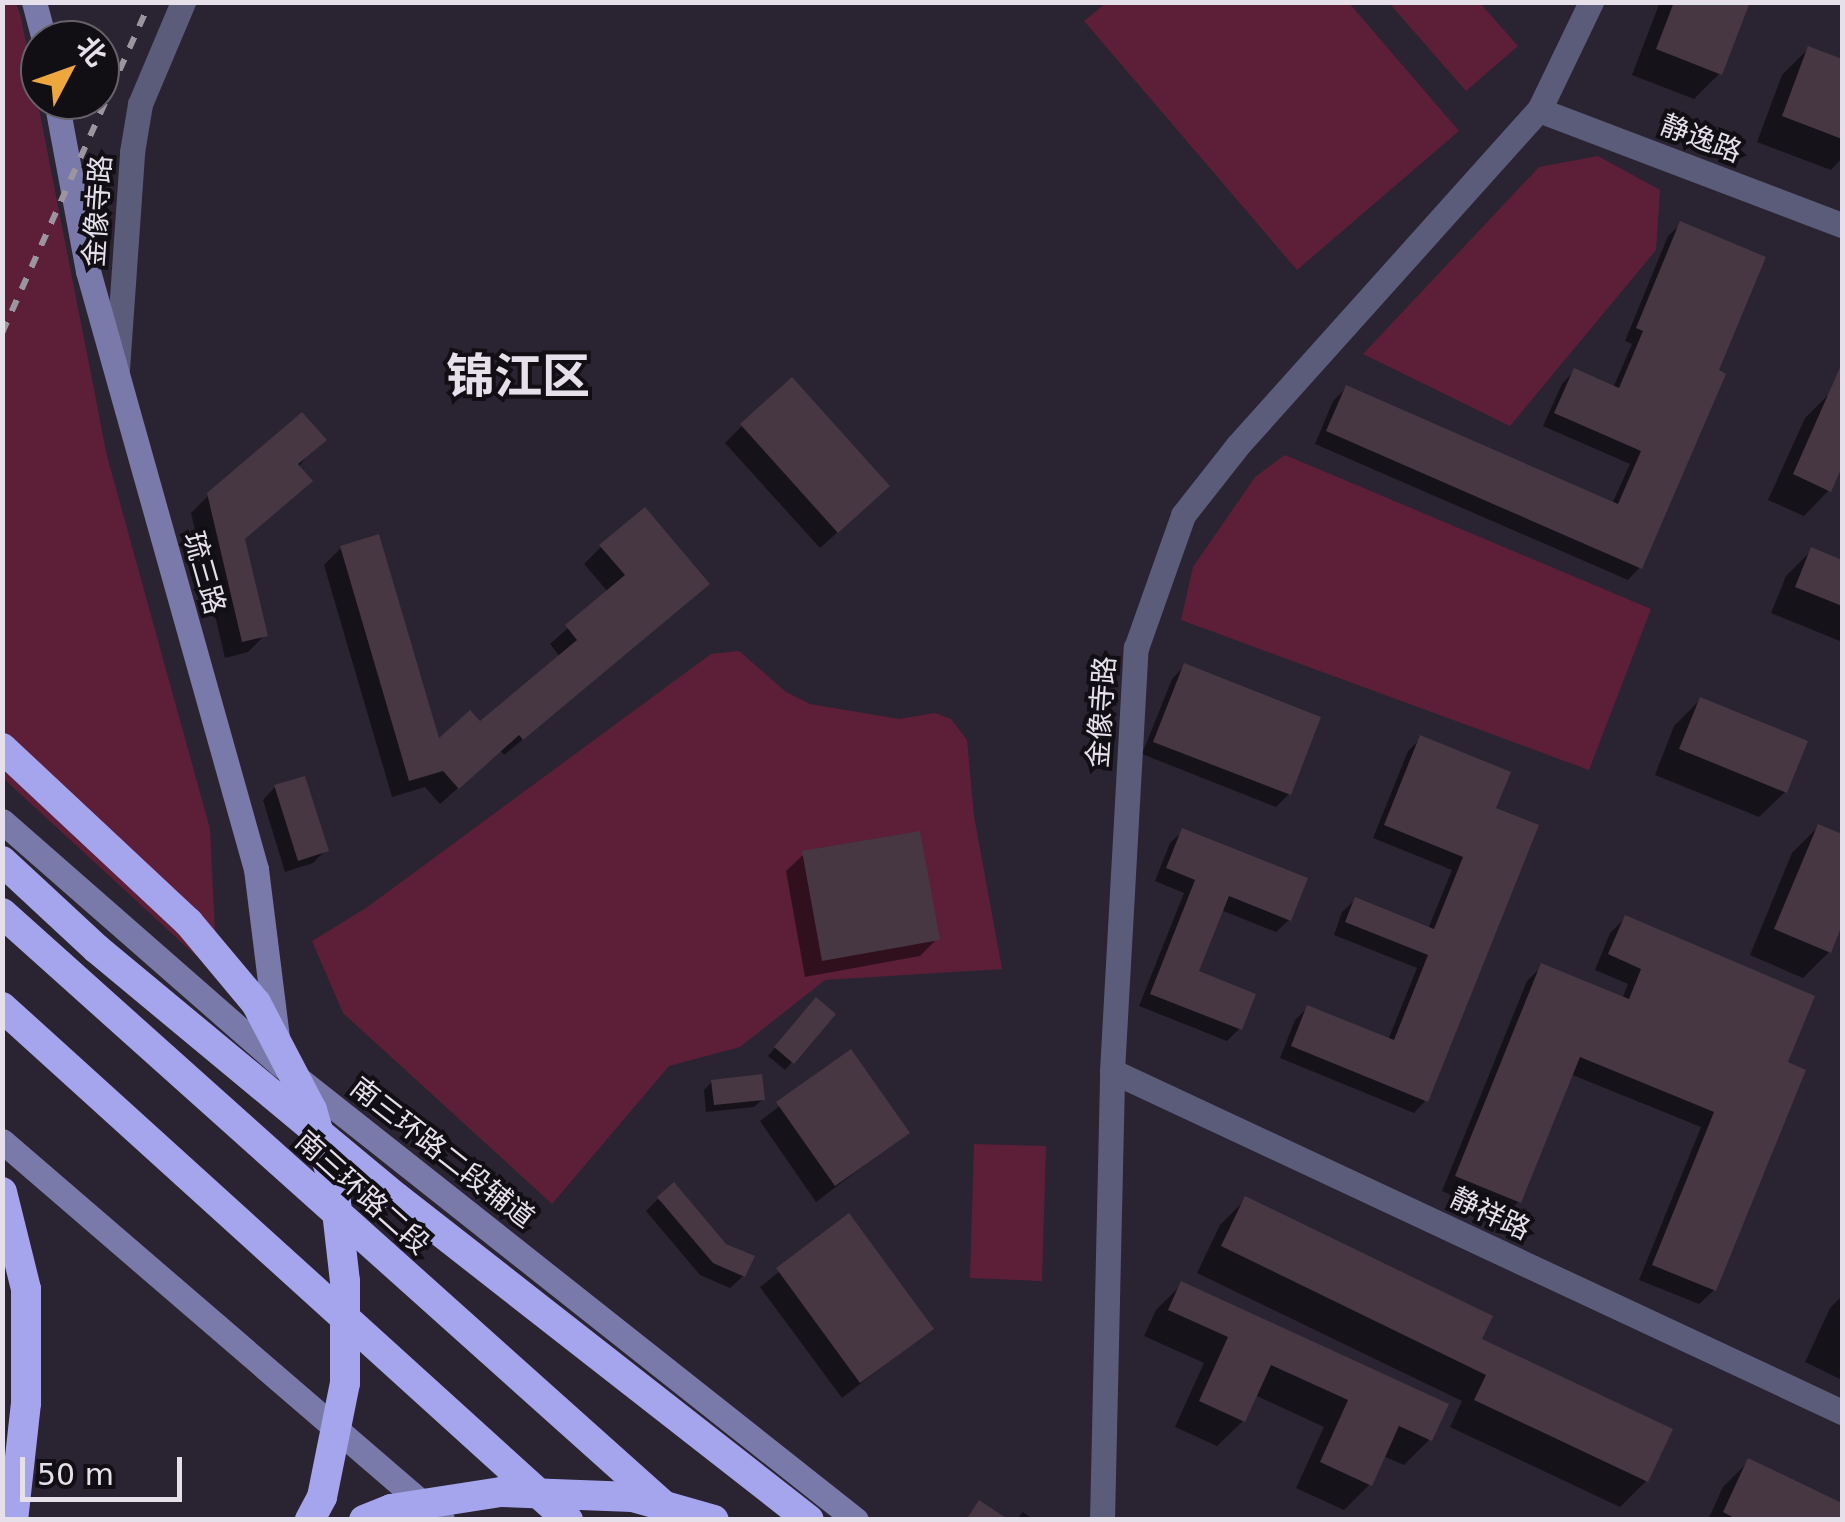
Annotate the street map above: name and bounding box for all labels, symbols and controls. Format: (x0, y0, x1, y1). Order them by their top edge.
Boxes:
north arrow (20, 20, 120, 120)
text: 北 (70, 30, 113, 73)
street label: 静逸路 (1656, 108, 1746, 170)
street label: 金像寺路 (77, 154, 119, 268)
district label: 锦江区 (446, 348, 590, 406)
street label: 琉三路 (176, 528, 232, 618)
street label: 金像寺路 (1081, 655, 1123, 769)
street label: 南三环路二段辅道 (343, 1071, 541, 1235)
street label: 南三环路二段 (288, 1124, 436, 1262)
street label: 静祥路 (1445, 1181, 1535, 1247)
scale bar (25, 1437, 188, 1499)
text: 50 m (37, 1457, 114, 1492)

